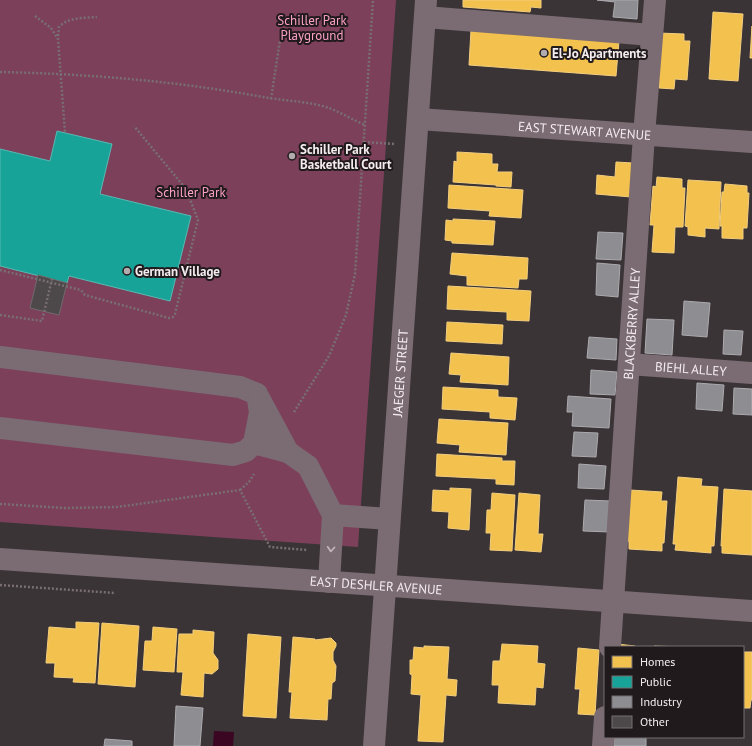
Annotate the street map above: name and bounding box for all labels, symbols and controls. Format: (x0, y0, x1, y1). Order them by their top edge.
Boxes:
park label: Schiller Park Playground (277, 12, 347, 44)
place label: El-Jo Apartments (552, 45, 647, 62)
marker: El-Jo Apartments (539, 48, 549, 58)
street label: EAST STEWART AVENUE (518, 118, 652, 144)
place label: Schiller Park Basketball Court (300, 141, 392, 173)
marker: Schiller Park Basketball Court (287, 151, 297, 161)
park label: Schiller Park (156, 184, 226, 201)
place label: German Village (135, 263, 220, 280)
marker: German Village (122, 266, 132, 276)
street label: BLACKBERRY ALLEY (620, 267, 644, 380)
street label: JAEGER STREET (389, 329, 412, 418)
street label: BIEHL ALLEY (654, 358, 728, 380)
one-way arrow (327, 546, 336, 552)
street label: EAST DESHLER AVENUE (309, 572, 443, 599)
legend (604, 646, 744, 738)
text: Homes (640, 654, 675, 669)
text: Public (640, 674, 672, 689)
text: Industry (640, 694, 682, 709)
text: Other (640, 714, 669, 729)

